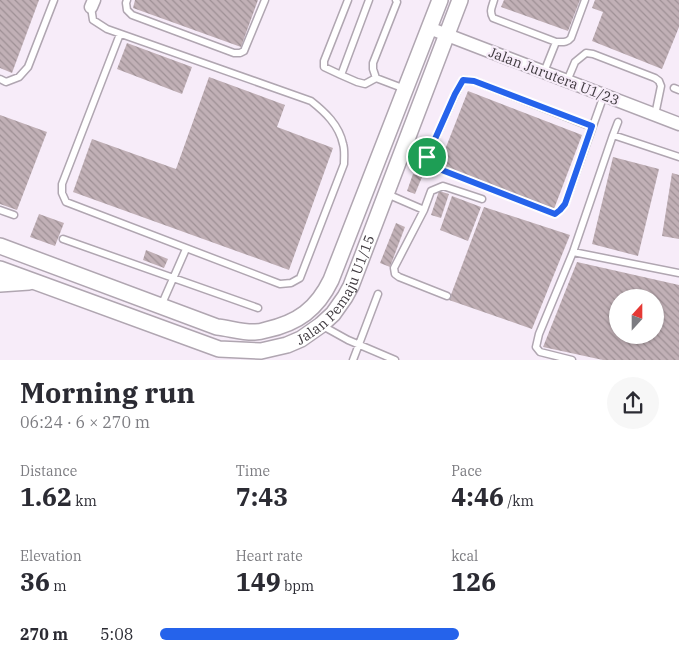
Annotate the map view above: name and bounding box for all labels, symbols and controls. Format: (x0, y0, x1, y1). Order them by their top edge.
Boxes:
street label: Jalan Jurutera U1/23 (486, 43, 622, 109)
pin (406, 136, 448, 178)
icon: arrive (413, 143, 441, 171)
street label: Jalan Pemaju U1/15 (294, 233, 379, 349)
north arrow (609, 289, 664, 344)
map controls (609, 289, 664, 344)
text: Morning run (20, 374, 195, 411)
button: share (607, 377, 659, 429)
text: 06:24 · 6 × 270 m (20, 412, 150, 432)
text: Distance (20, 462, 77, 480)
text: Time (236, 462, 270, 480)
text: Pace (451, 462, 482, 480)
text: 1.62 (20, 480, 72, 513)
text: 7:43 (236, 480, 288, 513)
text: 4:46 (451, 480, 504, 513)
text: km (72, 492, 97, 510)
text: /km (504, 492, 534, 510)
text: Elevation (20, 547, 82, 565)
text: Heart rate (236, 547, 303, 565)
text: kcal (451, 547, 478, 565)
text: 36 (20, 565, 50, 598)
text: 149 (236, 565, 281, 598)
text: 126 (451, 565, 496, 598)
text: m (50, 577, 67, 595)
text: bpm (281, 577, 314, 595)
text: 270 m (20, 624, 68, 644)
text: 5:08 (100, 624, 133, 644)

